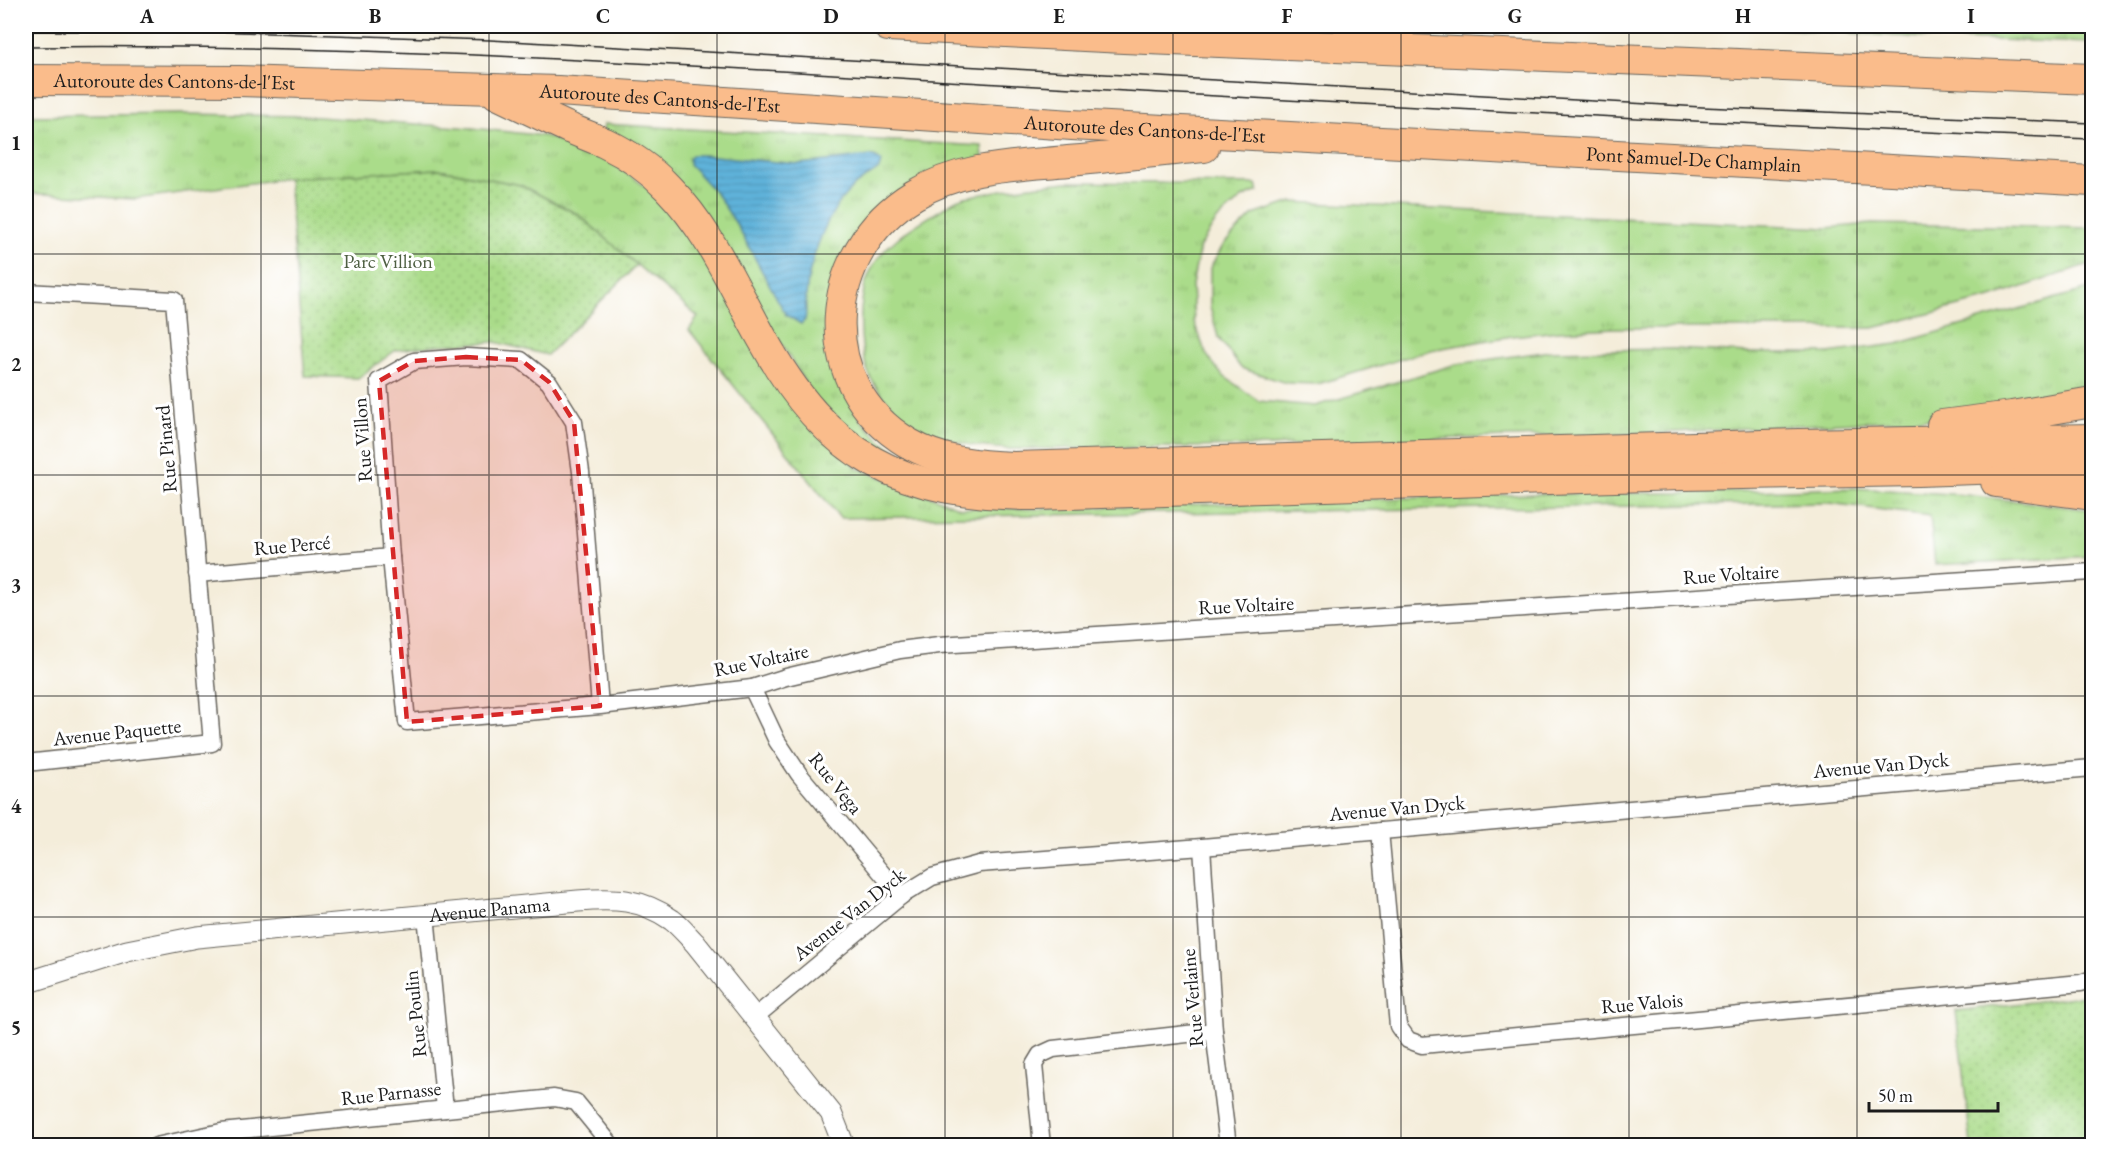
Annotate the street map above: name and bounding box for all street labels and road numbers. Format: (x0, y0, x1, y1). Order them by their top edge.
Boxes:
street label: Autoroute des Cantons-de-l'Est (52, 67, 296, 96)
street label: Autoroute des Cantons-de-l'Est (537, 77, 782, 119)
street label: Autoroute des Cantons-de-l'Est (1022, 109, 1267, 149)
street label: Pont Samuel-De Champlain (1585, 140, 1803, 178)
street label: Rue Villon (346, 396, 378, 483)
street label: Rue Pinard (149, 403, 183, 494)
street label: Rue Percé (253, 529, 332, 561)
street label: Rue Voltaire (1682, 558, 1780, 590)
street label: Rue Voltaire (1197, 589, 1295, 620)
street label: Rue Voltaire (711, 637, 811, 683)
street label: Avenue Paquette (51, 712, 182, 752)
street label: Avenue Van Dyck (1811, 746, 1951, 784)
street label: Rue Vega (803, 747, 869, 819)
street label: Avenue Van Dyck (1327, 789, 1467, 827)
street label: Avenue Van Dyck (787, 861, 911, 967)
street label: Avenue Panama (427, 891, 551, 928)
street label: Rue Verlaine (1175, 948, 1209, 1048)
street label: Rue Poulin (397, 969, 432, 1059)
street label: Rue Valois (1600, 986, 1684, 1020)
street label: Rue Parnasse (340, 1075, 443, 1111)

